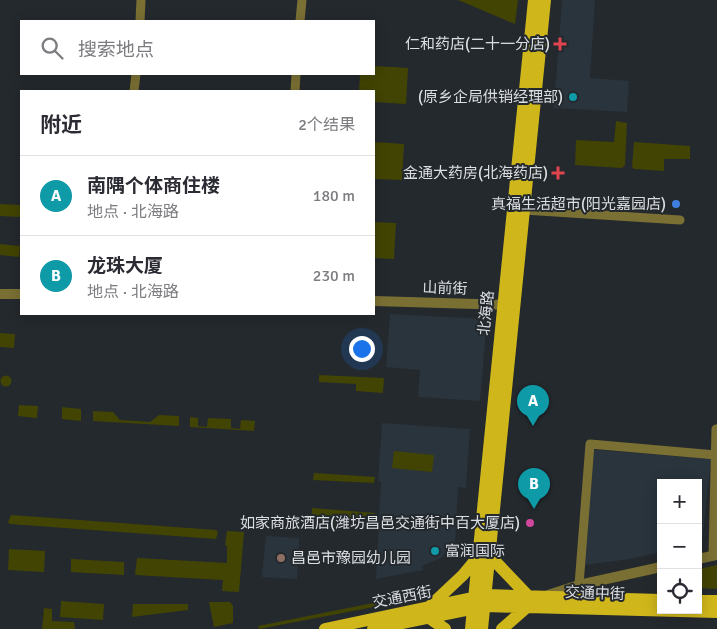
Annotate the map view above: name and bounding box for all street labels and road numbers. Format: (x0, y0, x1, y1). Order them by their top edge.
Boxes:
street label: 山前街 (422, 278, 468, 298)
street label: 北海路 (475, 290, 497, 336)
street label: 交通西街 (371, 582, 433, 612)
street label: 交通中街 (565, 583, 625, 603)

